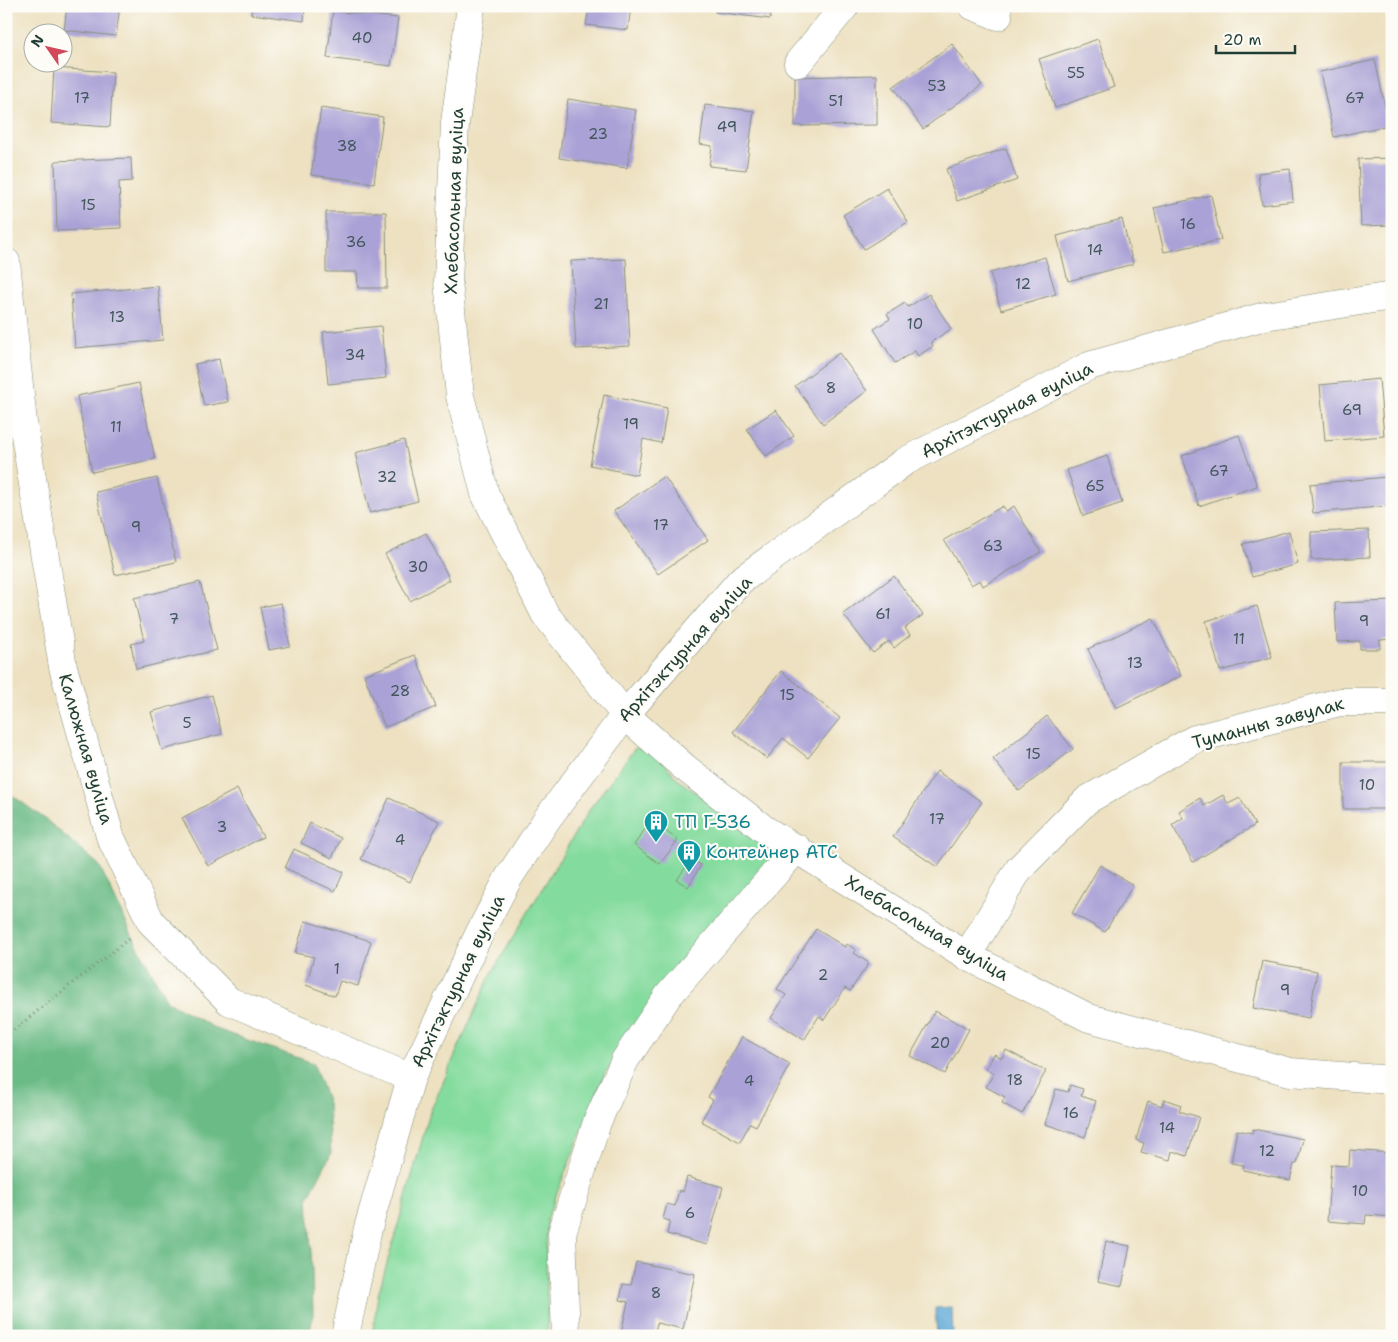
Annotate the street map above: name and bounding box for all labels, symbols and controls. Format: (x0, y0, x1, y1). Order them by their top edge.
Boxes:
north arrow (22, 22, 72, 72)
scale bar (1216, 22, 1294, 54)
house number: 40 (352, 28, 372, 48)
text: 20 m (1223, 30, 1262, 50)
text: N (27, 31, 48, 50)
house number: 55 (1067, 63, 1085, 83)
house number: 53 (928, 76, 947, 96)
house number: 17 (74, 88, 90, 108)
house number: 67 (1345, 88, 1365, 108)
house number: 51 (829, 91, 843, 111)
street label: Хлебасольная вуліца (439, 107, 469, 295)
house number: 49 (717, 117, 737, 137)
house number: 23 (588, 124, 608, 144)
house number: 38 (337, 136, 357, 156)
house number: 15 (80, 195, 96, 215)
house number: 16 (1180, 214, 1196, 234)
house number: 36 (346, 232, 366, 252)
house number: 14 (1087, 240, 1103, 260)
house number: 12 (1015, 274, 1031, 294)
house number: 21 (593, 294, 609, 314)
house number: 13 (109, 307, 125, 327)
house number: 10 (907, 314, 923, 334)
house number: 34 (345, 345, 365, 365)
street label: Архітэктурная вуліца (917, 356, 1097, 464)
house number: 8 (826, 378, 836, 398)
house number: 69 (1342, 400, 1362, 420)
house number: 19 (623, 414, 639, 434)
house number: 11 (110, 417, 122, 437)
house number: 67 (1209, 461, 1229, 481)
house number: 32 (377, 467, 397, 487)
house number: 65 (1085, 476, 1105, 496)
house number: 17 (653, 515, 669, 535)
house number: 9 (131, 517, 141, 537)
house number: 63 (983, 536, 1003, 556)
house number: 30 (408, 557, 428, 577)
street label: Архітэктурная вуліца (613, 570, 757, 728)
house number: 61 (875, 604, 891, 624)
house number: 7 (169, 609, 179, 629)
house number: 9 (1359, 611, 1369, 631)
house number: 11 (1233, 629, 1245, 649)
house number: 13 (1127, 653, 1143, 673)
street label: Калюжная вуліца (53, 671, 119, 827)
house number: 28 (390, 681, 410, 701)
house number: 15 (779, 685, 795, 705)
street label: Туманны завулак (1189, 691, 1347, 755)
house number: 5 (182, 713, 192, 733)
house number: 15 (1025, 744, 1041, 764)
house number: 10 (1359, 775, 1375, 795)
building icon: ТП Г-536 (643, 809, 669, 843)
house number: 17 (929, 809, 945, 829)
place label: ТП Г-536 (674, 810, 751, 834)
house number: 3 (217, 817, 227, 837)
house number: 4 (395, 830, 405, 850)
building icon: Контейнер АТС (676, 839, 702, 873)
place label: Контейнер АТС (706, 840, 838, 864)
street label: Хлебасольная вуліца (841, 870, 1013, 986)
street label: Архітэктурная вуліца (406, 890, 510, 1072)
house number: 1 (334, 959, 340, 979)
house number: 2 (818, 965, 828, 985)
house number: 9 (1280, 980, 1290, 1000)
house number: 20 (930, 1033, 950, 1053)
house number: 18 (1007, 1070, 1023, 1090)
house number: 4 (744, 1071, 754, 1091)
house number: 16 (1063, 1103, 1079, 1123)
house number: 14 (1159, 1118, 1175, 1138)
house number: 12 (1259, 1141, 1275, 1161)
house number: 10 (1352, 1181, 1368, 1201)
house number: 6 (685, 1203, 695, 1223)
house number: 8 (651, 1283, 661, 1303)

